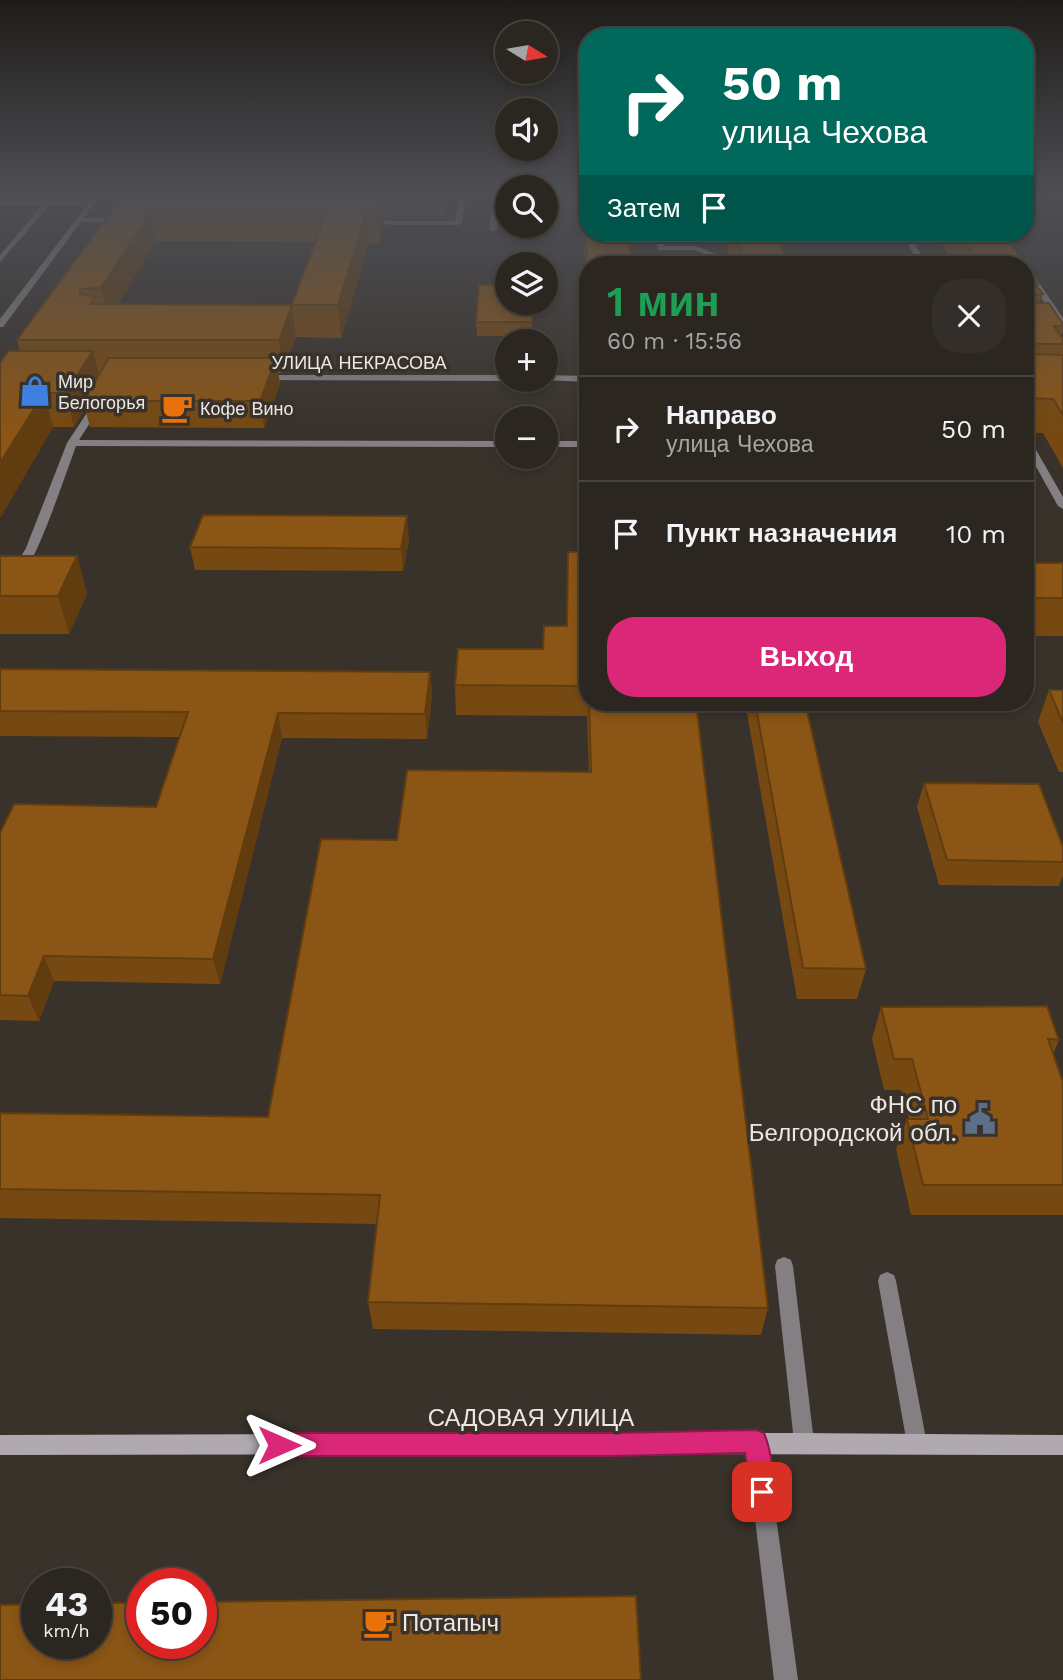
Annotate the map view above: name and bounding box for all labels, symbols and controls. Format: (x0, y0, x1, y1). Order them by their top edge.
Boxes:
north arrow (495, 21, 558, 84)
map controls (495, 21, 558, 469)
text: 50 m (722, 54, 842, 112)
icon: right (607, 56, 698, 147)
button: sound (495, 98, 558, 161)
text: улица Чехова (722, 113, 927, 151)
button: search (495, 175, 558, 238)
icon: arrive (695, 189, 733, 227)
text: Затем (607, 193, 681, 223)
button: layers (495, 252, 558, 315)
text: 1 мин (607, 277, 720, 326)
button: close (932, 279, 1006, 353)
text: 60 m · 15:56 (607, 328, 742, 355)
button: + (495, 329, 558, 392)
street label: УЛИЦА НЕКРАСОВА (272, 352, 446, 373)
place label: Мир Белогорья (58, 371, 145, 413)
shop icon: Мир Белогорья (18, 374, 52, 408)
cafe icon: Кофе Вино (160, 391, 194, 425)
place label: Кофе Вино (200, 398, 293, 419)
text: Направо (666, 400, 777, 430)
button: − (495, 406, 558, 469)
icon: right (607, 410, 645, 448)
text: 50 m (941, 414, 1006, 444)
text: улица Чехова (666, 431, 813, 458)
icon: arrive (607, 515, 645, 553)
text: Пункт назначения (666, 518, 897, 548)
text: 10 m (946, 519, 1006, 549)
button: Выход (607, 617, 1006, 697)
place label: ФНС по Белгородской обл. (749, 1091, 957, 1147)
public building icon: ФНС по Белгородской обл. (963, 1102, 997, 1136)
street label: САДОВАЯ УЛИЦА (428, 1404, 634, 1432)
position arrow (242, 1408, 316, 1482)
pin (732, 1462, 792, 1522)
icon: arrive (743, 1473, 781, 1511)
speed limit sign: 50 (126, 1568, 217, 1659)
text: 43 (45, 1583, 88, 1625)
cafe icon: Потапыч (362, 1606, 396, 1640)
place label: Потапыч (402, 1609, 499, 1637)
text: km/h (43, 1620, 90, 1641)

